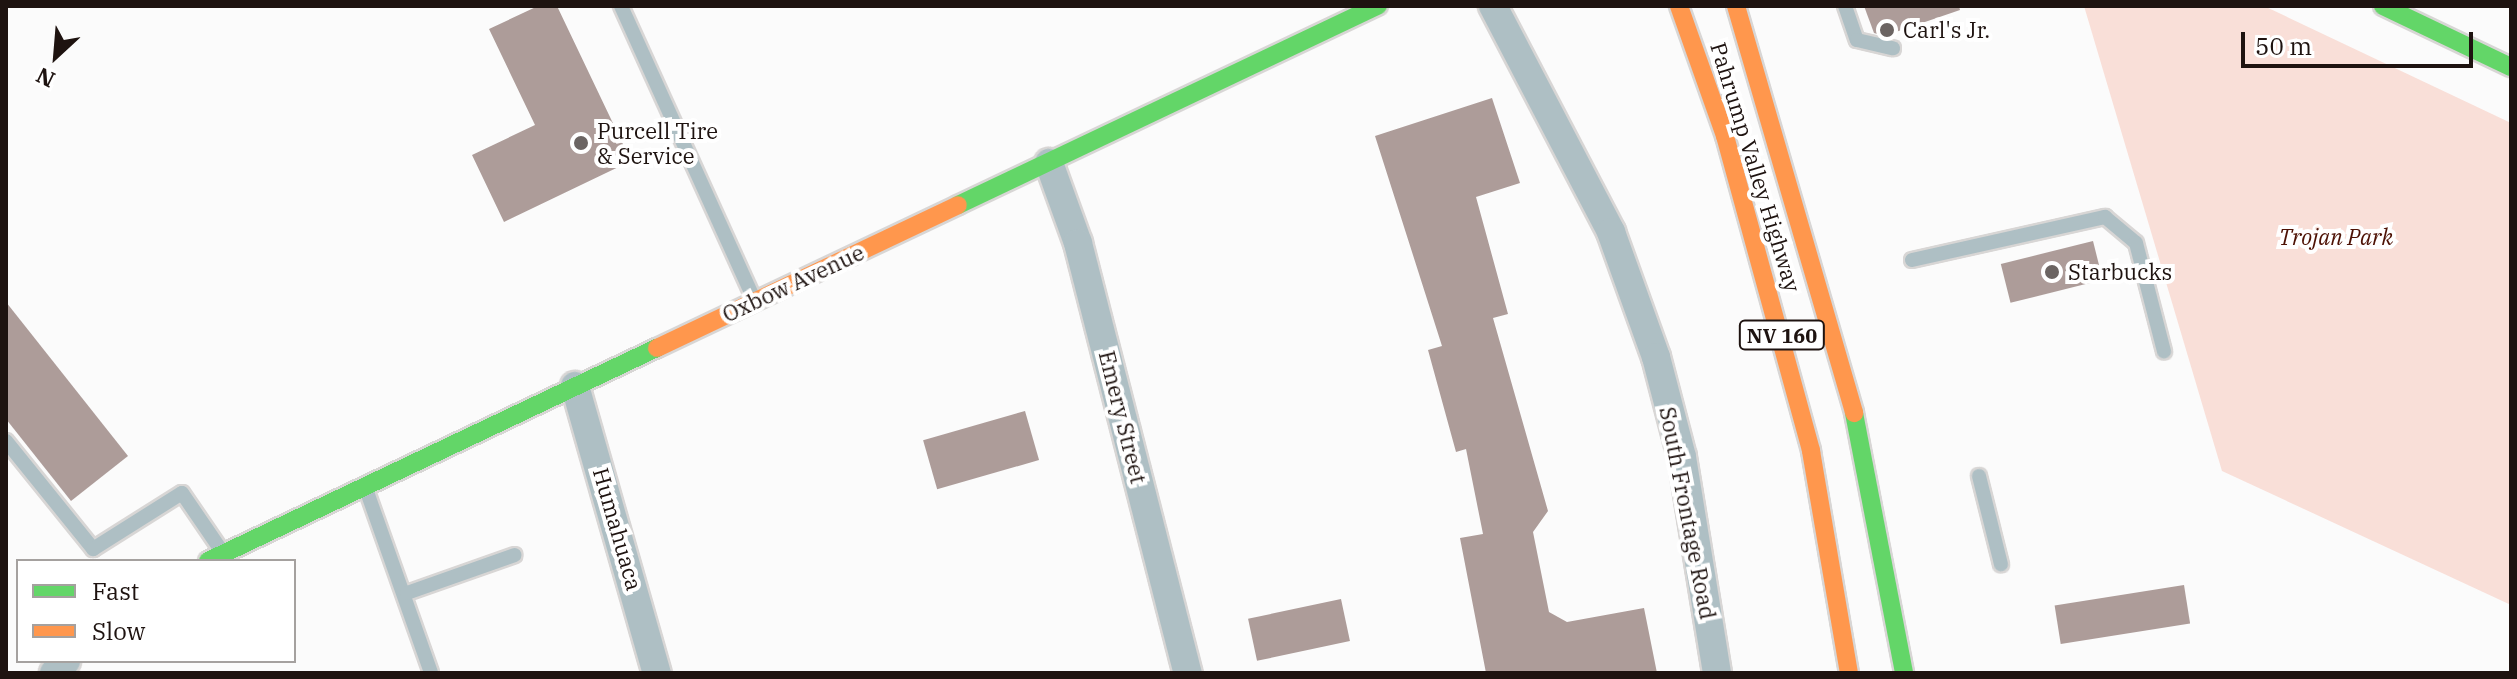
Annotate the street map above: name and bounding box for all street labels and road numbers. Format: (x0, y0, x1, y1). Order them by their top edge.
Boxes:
street label: Pahrump Valley Highway (1705, 39, 1807, 295)
street label: Oxbow Avenue (718, 239, 868, 327)
road number: NV 160 (1738, 319, 1826, 351)
street label: Emery Street (1094, 348, 1152, 486)
street label: South Frontage Road (1654, 405, 1722, 621)
street label: Humahuaca (588, 465, 648, 593)

